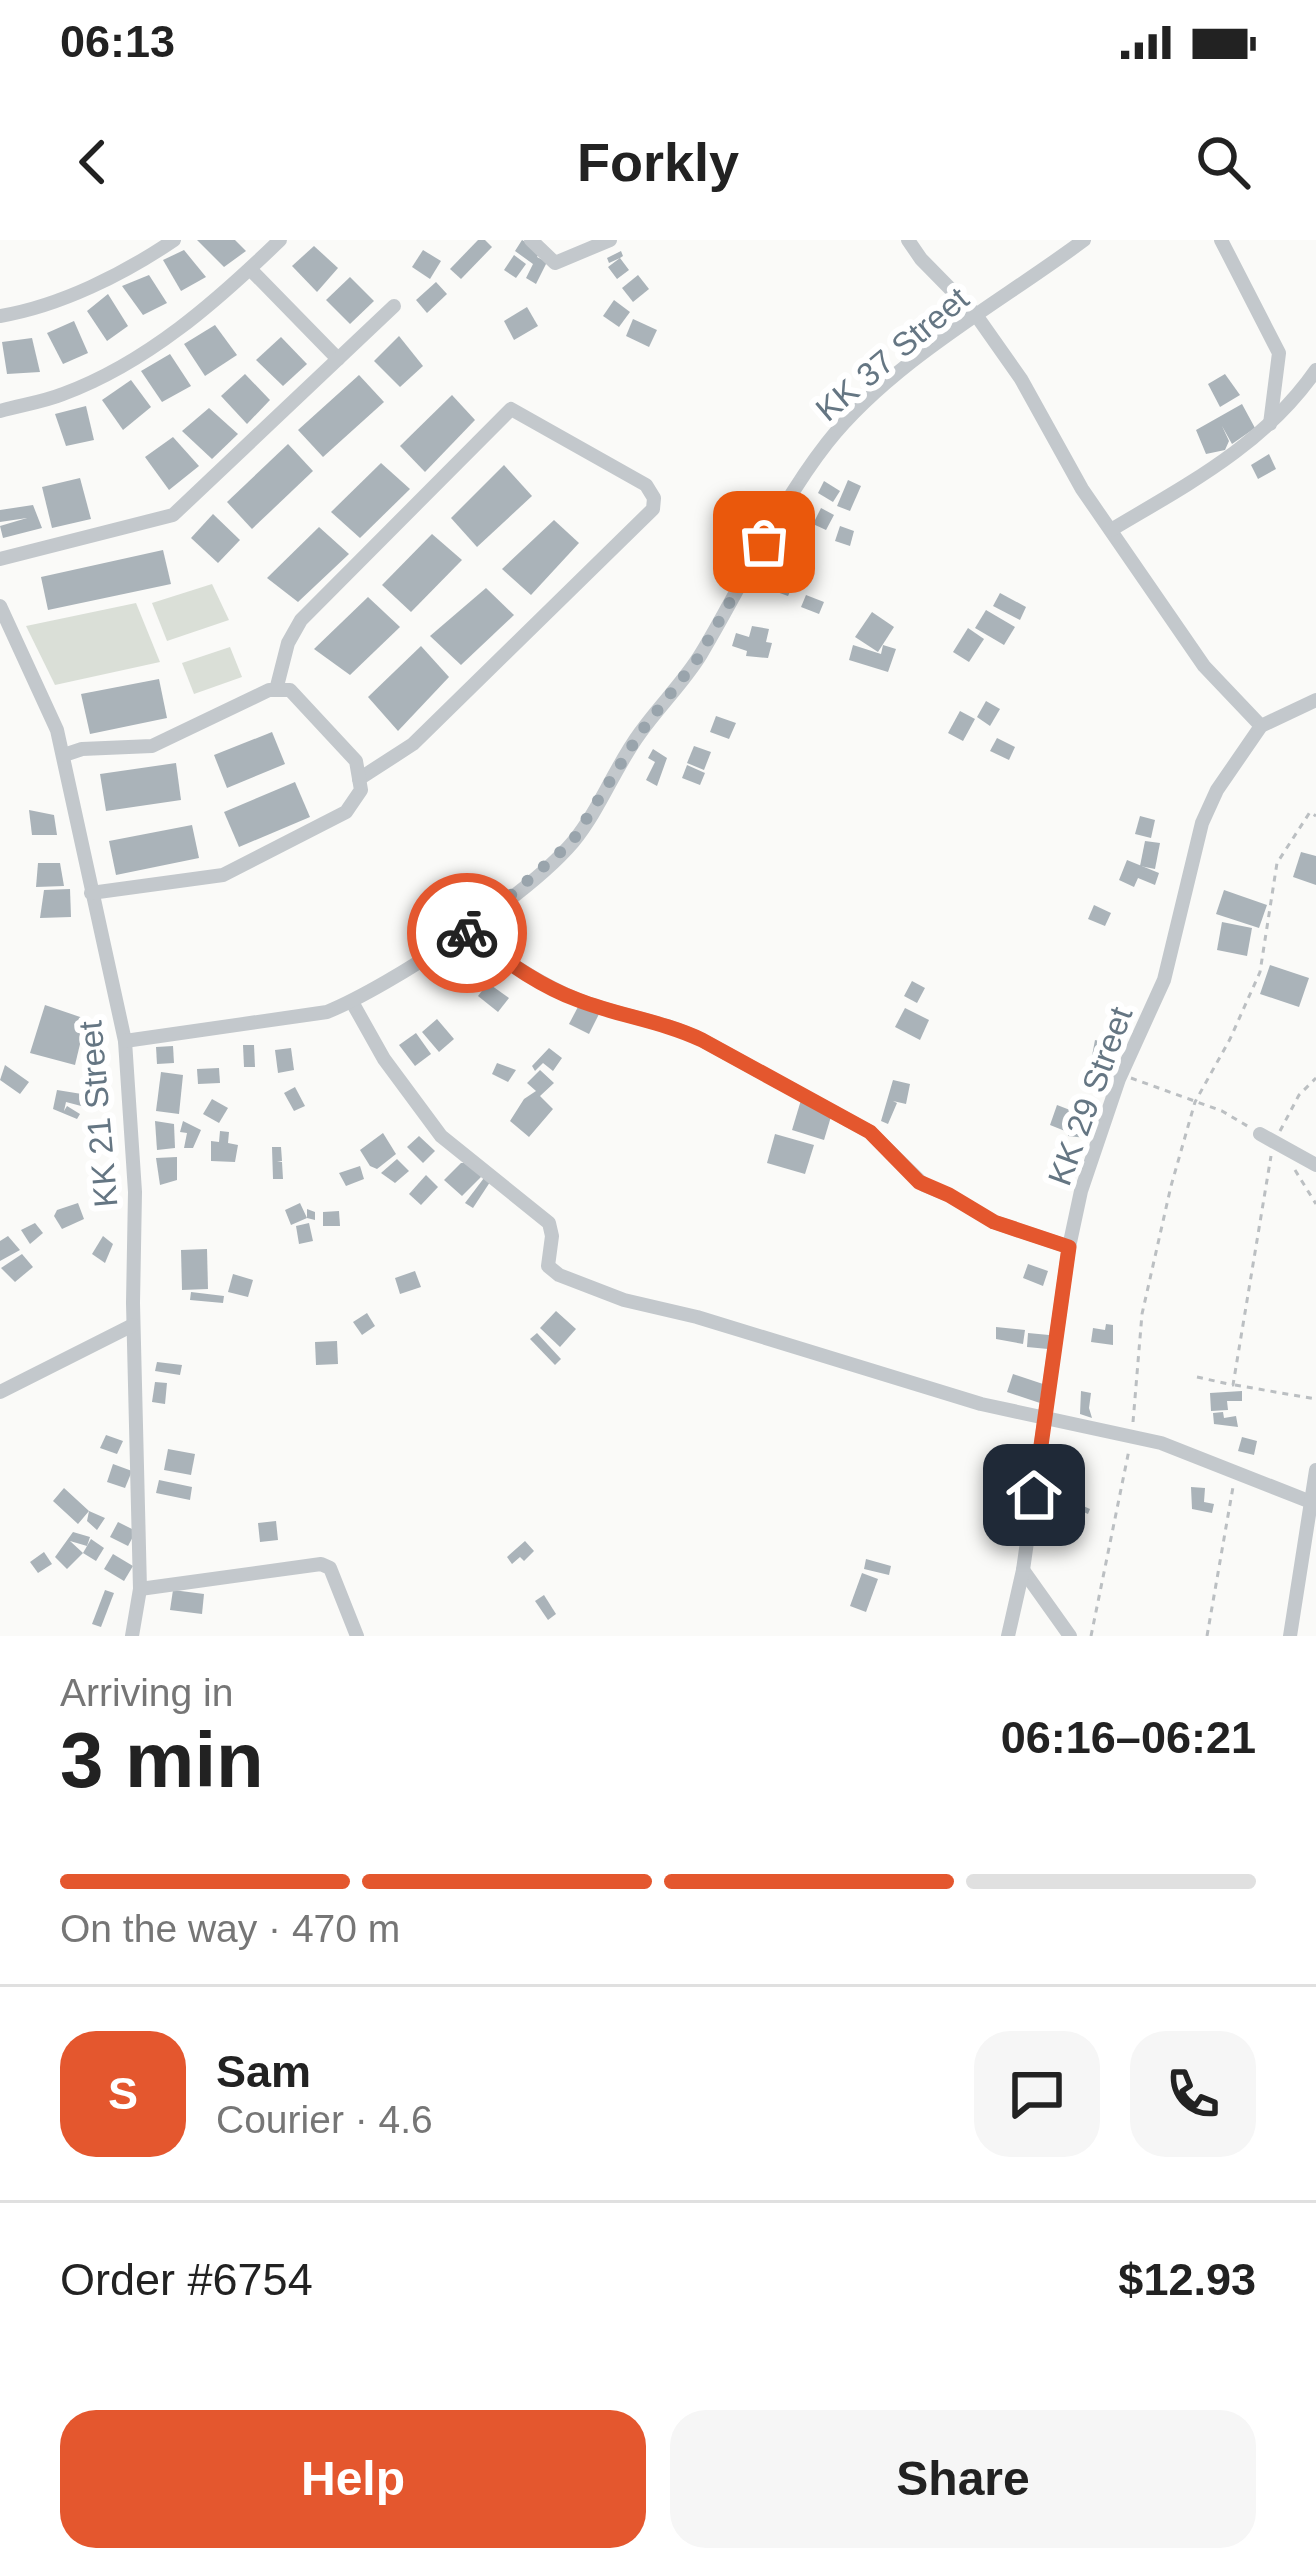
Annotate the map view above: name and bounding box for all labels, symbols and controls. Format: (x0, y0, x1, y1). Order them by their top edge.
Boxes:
text: 06:13 (60, 16, 175, 67)
icon: back (60, 129, 126, 195)
icon: search (1190, 129, 1256, 195)
text: Forkly (577, 132, 739, 192)
street label: KK 37 Street (808, 280, 976, 428)
pin (713, 491, 815, 593)
icon: bag (731, 509, 797, 575)
courier (407, 873, 527, 993)
icon: bike (434, 900, 500, 966)
street label: KK 29 Street (1041, 1002, 1139, 1190)
street label: KK 21 Street (71, 1019, 125, 1209)
pin (983, 1444, 1085, 1546)
icon: home (1001, 1462, 1067, 1528)
text: Arriving in (60, 1671, 233, 1714)
text: 06:16–06:21 (1001, 1712, 1256, 1763)
text: 3 min (60, 1716, 264, 1804)
text: On the way · 470 m (60, 1907, 400, 1950)
button: chat (974, 2031, 1100, 2157)
button: phone (1130, 2031, 1256, 2157)
text: Sam (216, 2046, 311, 2097)
text: S (108, 2068, 138, 2119)
text: Courier · 4.6 (216, 2098, 433, 2141)
text: Order #6754 (60, 2254, 313, 2305)
text: $12.93 (1118, 2254, 1256, 2305)
button: Help (60, 2410, 646, 2548)
button: Share (670, 2410, 1256, 2548)

